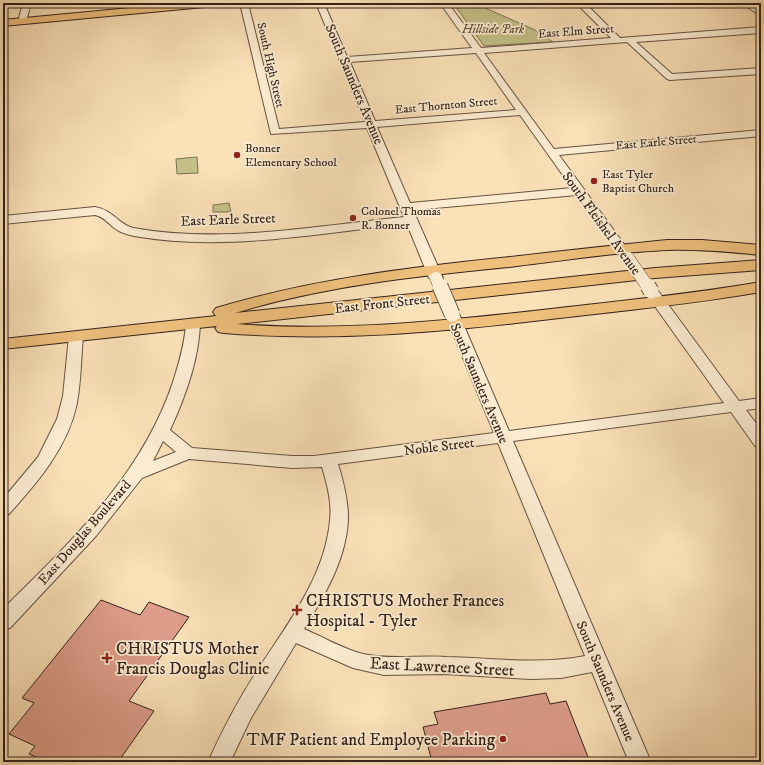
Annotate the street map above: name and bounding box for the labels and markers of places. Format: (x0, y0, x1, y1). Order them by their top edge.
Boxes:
place label: Bonner Elementary School (245, 141, 337, 170)
marker: Bonner Elementary School (232, 150, 242, 160)
place label: East Tyler Baptist Church (602, 167, 675, 196)
marker: East Tyler Baptist Church (589, 176, 599, 186)
place label: Colonel Thomas R. Bonner (361, 204, 441, 233)
marker: Colonel Thomas R. Bonner (348, 213, 358, 223)
place label: CHRISTUS Mother Frances Hospital - Tyler (306, 590, 505, 632)
marker: CHRISTUS Mother Frances Hospital - Tyler (291, 604, 303, 616)
place label: CHRISTUS Mother Francis Douglas Clinic (116, 638, 269, 680)
marker: CHRISTUS Mother Francis Douglas Clinic (101, 652, 113, 664)
place label: TMF Patient and Employee Parking (247, 729, 496, 751)
marker: TMF Patient and Employee Parking (498, 734, 508, 744)

